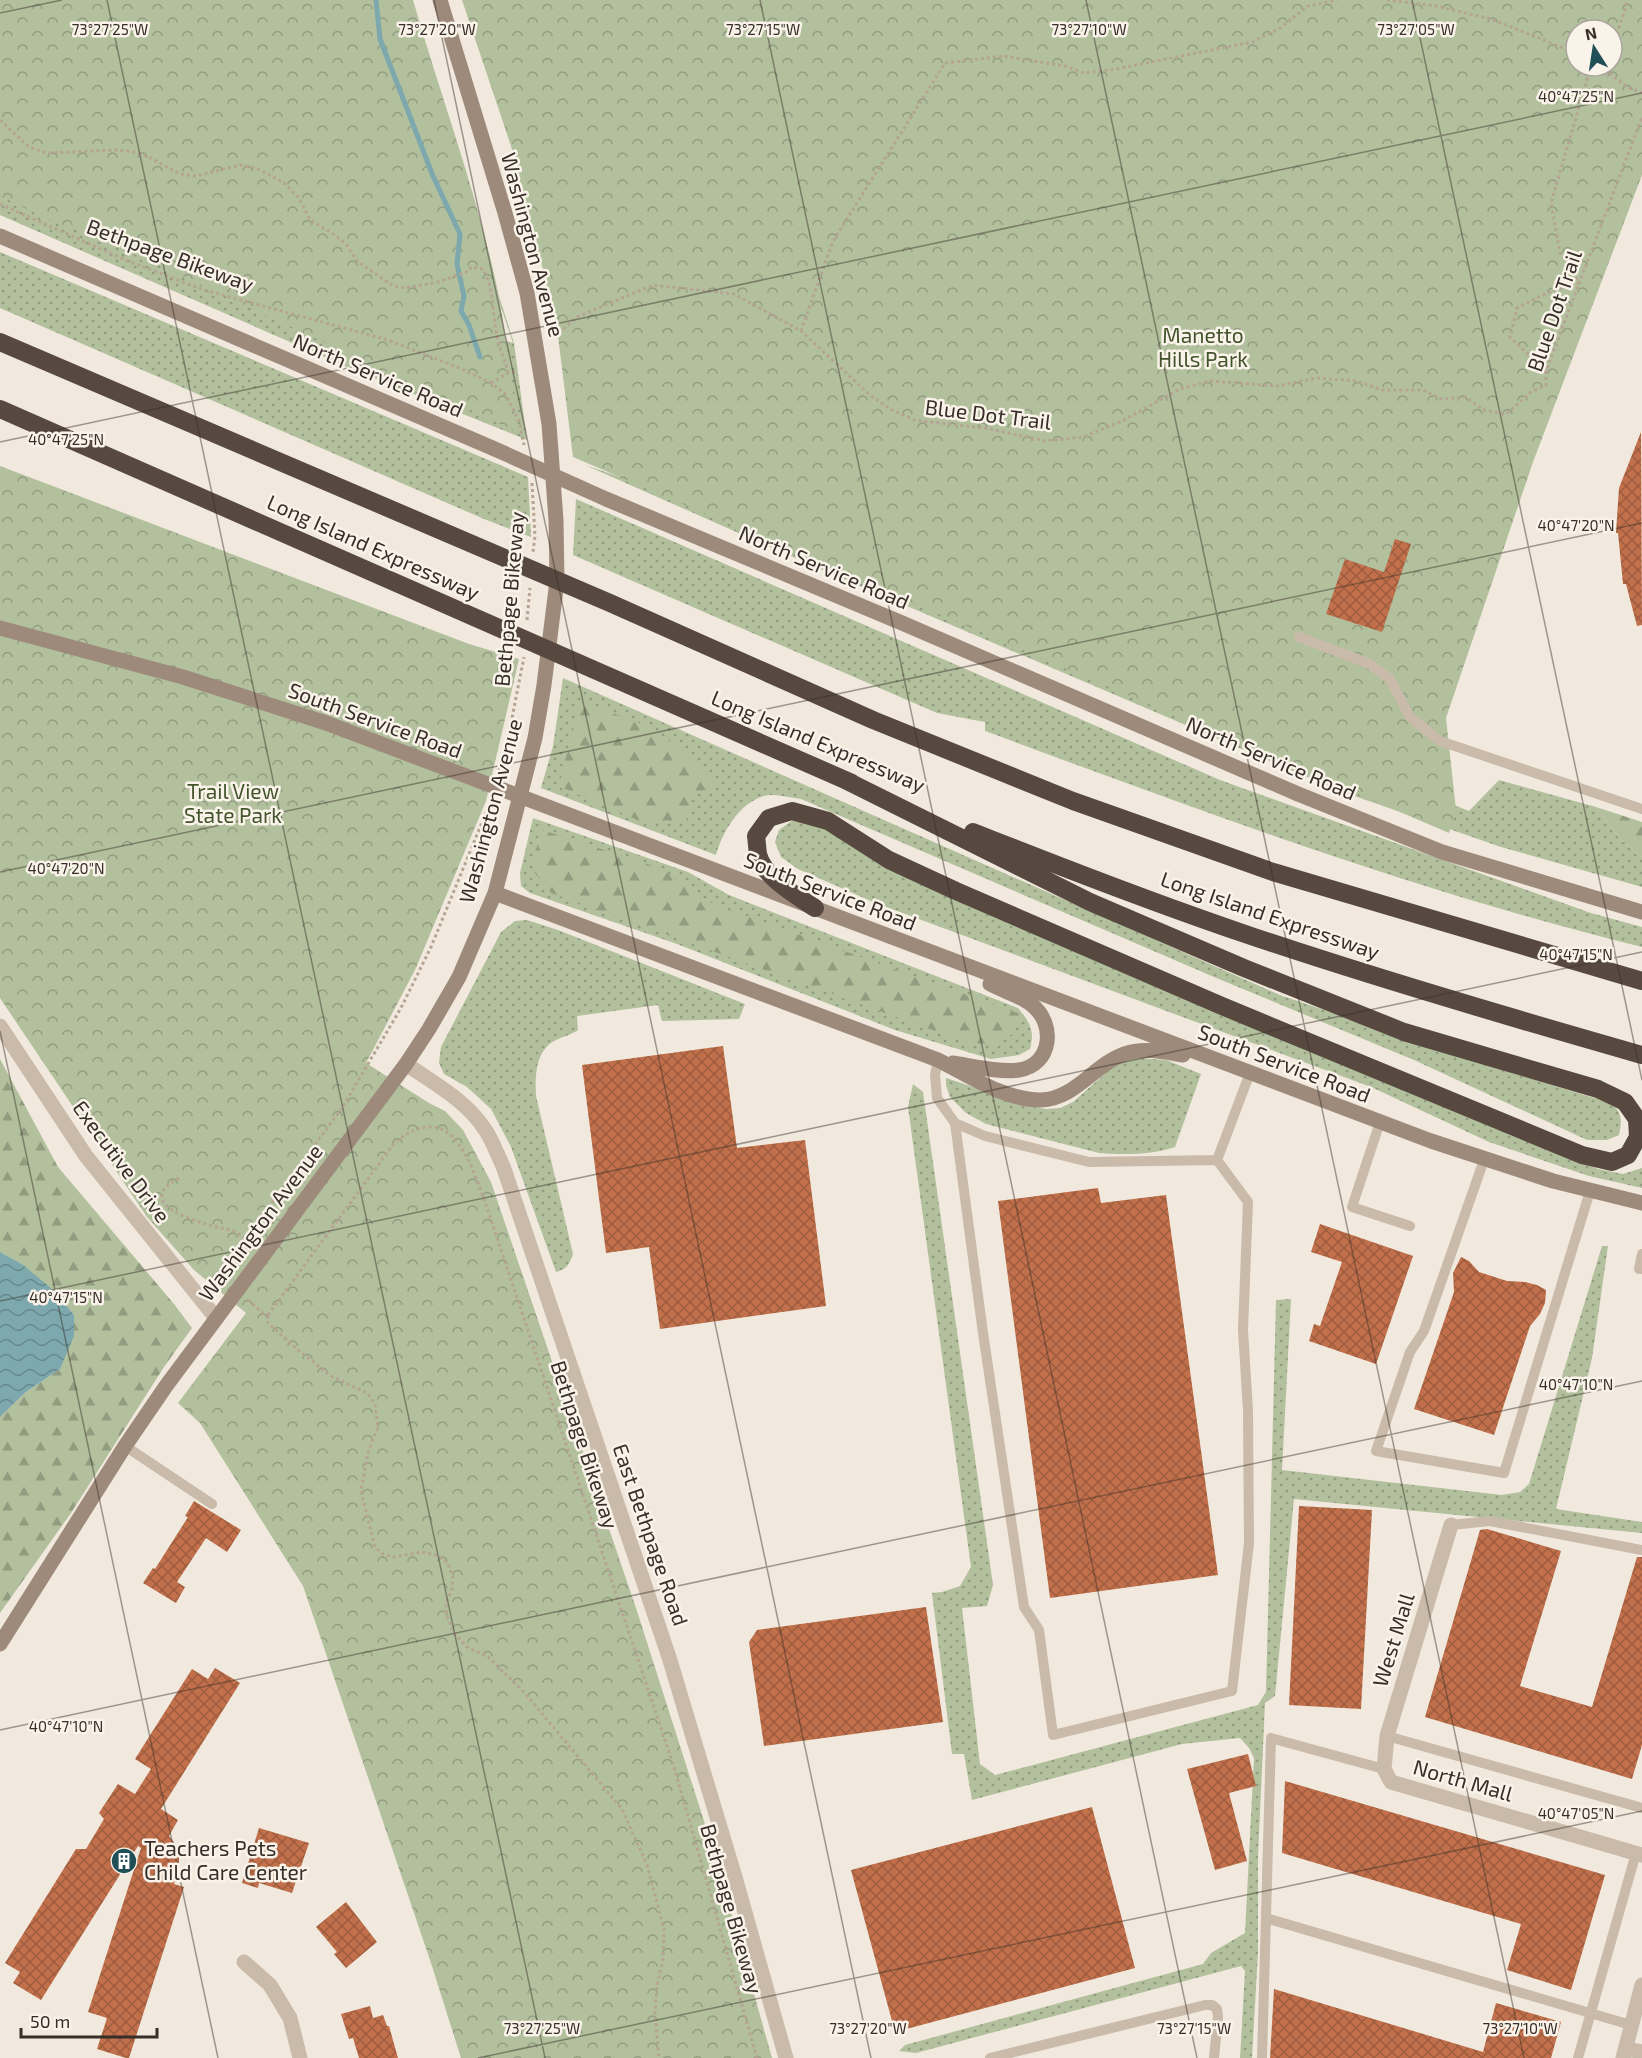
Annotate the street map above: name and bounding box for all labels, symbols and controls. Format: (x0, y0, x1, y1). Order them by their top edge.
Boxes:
north arrow (1564, 18, 1624, 78)
text: 73°27'25"W (72, 20, 148, 38)
text: 73°27'20"W (398, 20, 476, 38)
text: 73°27'15"W (726, 20, 800, 38)
text: 73°27'10"W (1051, 20, 1127, 38)
text: 73°27'05"W (1377, 20, 1455, 38)
text: N (1583, 22, 1598, 43)
text: 40°47'25"N (1538, 87, 1614, 105)
street label: Washington Avenue (497, 150, 570, 340)
street label: Bethpage Bikeway (84, 213, 257, 296)
street label: Blue Dot Trail (1521, 246, 1586, 375)
park label: Manetto Hills Park (1158, 322, 1248, 371)
street label: North Service Road (290, 328, 467, 422)
street label: Blue Dot Trail (924, 393, 1053, 434)
text: 40°47'25"N (28, 430, 104, 448)
street label: Long Island Expressway (264, 488, 484, 605)
street label: Bethpage Bikeway (488, 510, 529, 687)
text: 40°47'20"N (1537, 516, 1615, 534)
street label: North Service Road (736, 520, 913, 614)
street label: South Service Road (285, 677, 466, 763)
street label: Long Island Expressway (708, 684, 929, 797)
street label: North Service Road (1183, 711, 1360, 805)
street label: Washington Avenue (453, 716, 526, 906)
park label: Trail View State Park (184, 778, 282, 827)
street label: South Service Road (741, 846, 920, 935)
text: 40°47'20"N (27, 859, 105, 877)
street label: Long Island Expressway (1158, 865, 1383, 964)
text: 40°47'15"N (1539, 945, 1613, 963)
street label: South Service Road (1195, 1018, 1374, 1107)
street label: Executive Drive (68, 1095, 176, 1227)
street label: Washington Avenue (193, 1139, 327, 1305)
text: 40°47'15"N (29, 1288, 103, 1306)
street label: Bethpage Bikeway (546, 1357, 624, 1532)
text: 40°47'10"N (1539, 1375, 1613, 1393)
street label: East Bethpage Road (609, 1440, 694, 1629)
street label: West Mall (1366, 1589, 1419, 1689)
text: 40°47'10"N (29, 1717, 103, 1735)
street label: North Mall (1411, 1753, 1517, 1806)
text: 40°47'05"N (1538, 1804, 1614, 1822)
street label: Bethpage Bikeway (696, 1821, 769, 1996)
place label: Teachers Pets Child Care Center (144, 1835, 308, 1884)
building icon: Teachers Pets Child Care Center (109, 1846, 139, 1876)
scale bar (21, 2001, 158, 2039)
text: 50 m (30, 2010, 70, 2032)
text: 73°27'25"W (504, 2019, 580, 2037)
text: 73°27'20"W (829, 2019, 907, 2037)
text: 73°27'15"W (1157, 2019, 1231, 2037)
text: 73°27'10"W (1482, 2019, 1558, 2037)

